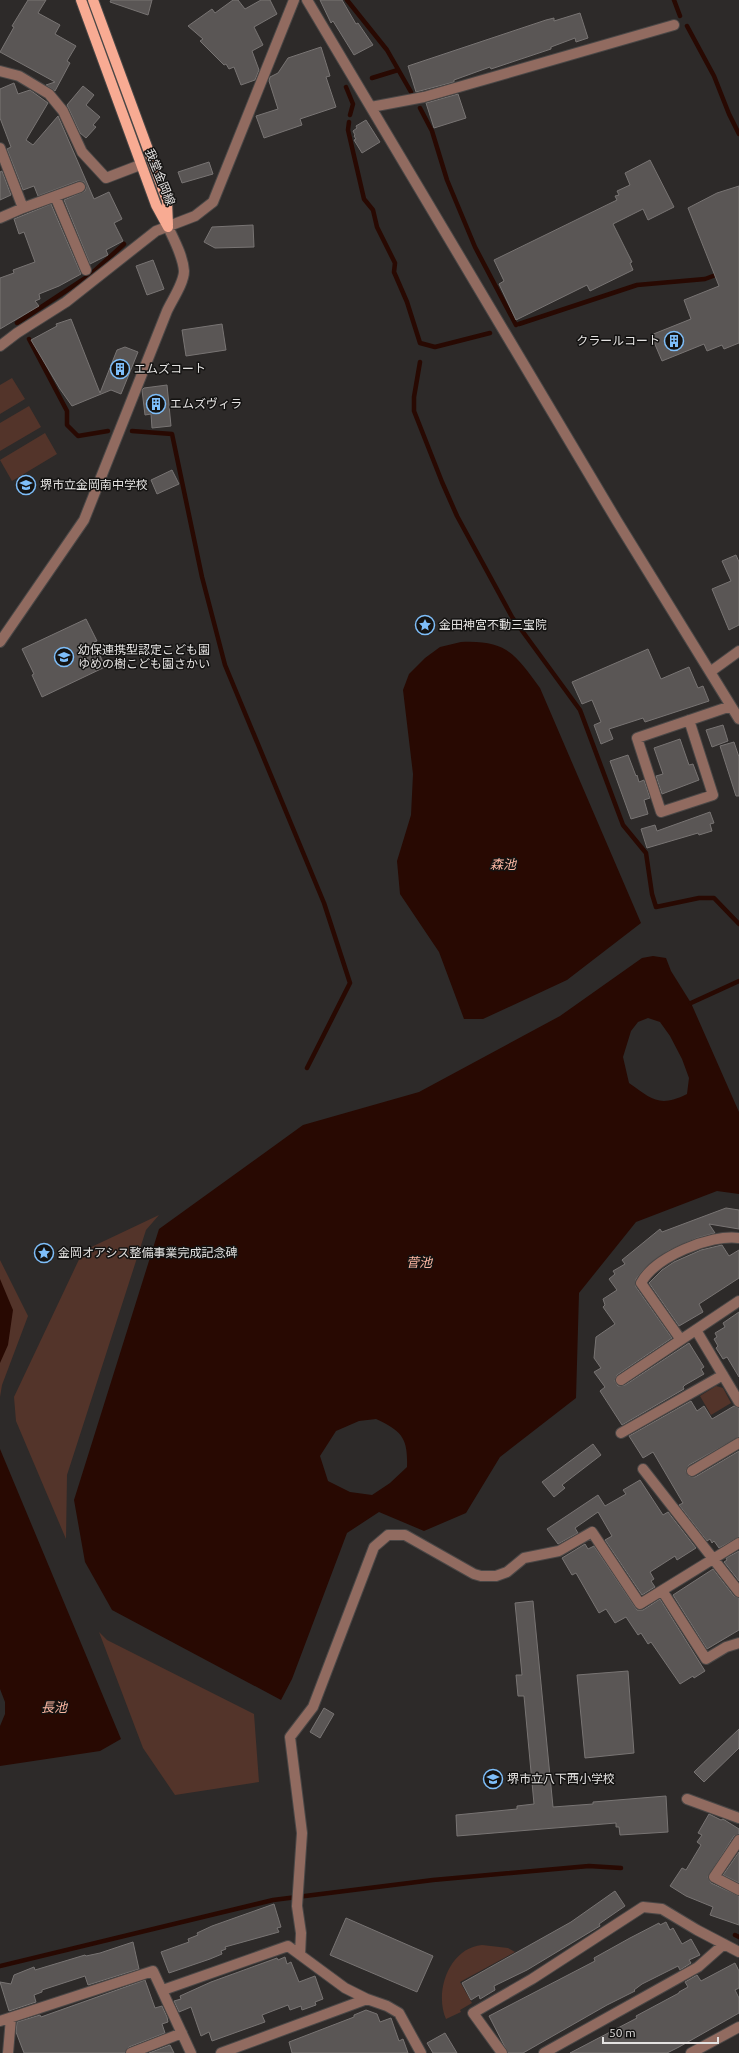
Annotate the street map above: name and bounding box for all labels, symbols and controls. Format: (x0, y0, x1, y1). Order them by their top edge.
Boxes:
street label: 我堂金岡線 (143, 147, 178, 207)
building icon: クラールコート (663, 330, 685, 352)
place label: クラールコート (576, 334, 660, 347)
building icon: エムズコート (109, 358, 131, 380)
place label: エムズコート (134, 362, 206, 375)
building icon: エムズヴィラ (145, 393, 167, 415)
place label: エムズヴィラ (170, 397, 242, 410)
school or university icon: 堺市立金岡南中学校 (15, 474, 37, 496)
place label: 堺市立金岡南中学校 (40, 478, 148, 491)
place icon: 金田神宮不動三宝院 (414, 614, 436, 636)
place label: 金田神宮不動三宝院 (439, 618, 547, 631)
place label: 幼保連携型認定こども園 ゆめの樹こども園さかい (78, 643, 210, 670)
school or university icon: 幼保連携型認定こども園 ゆめの樹こども園さかい (53, 646, 75, 668)
water label: 森池 (490, 857, 518, 871)
place icon: 金岡オアシス整備事業完成記念碑 (33, 1242, 55, 1264)
place label: 金岡オアシス整備事業完成記念碑 (58, 1246, 238, 1259)
water label: 菅池 (406, 1255, 434, 1269)
water label: 長池 (41, 1700, 69, 1714)
school or university icon: 堺市立八下西小学校 (482, 1768, 504, 1790)
place label: 堺市立八下西小学校 (507, 1772, 615, 1785)
scale bar (603, 2019, 718, 2045)
text: 50 m (609, 2026, 636, 2039)

